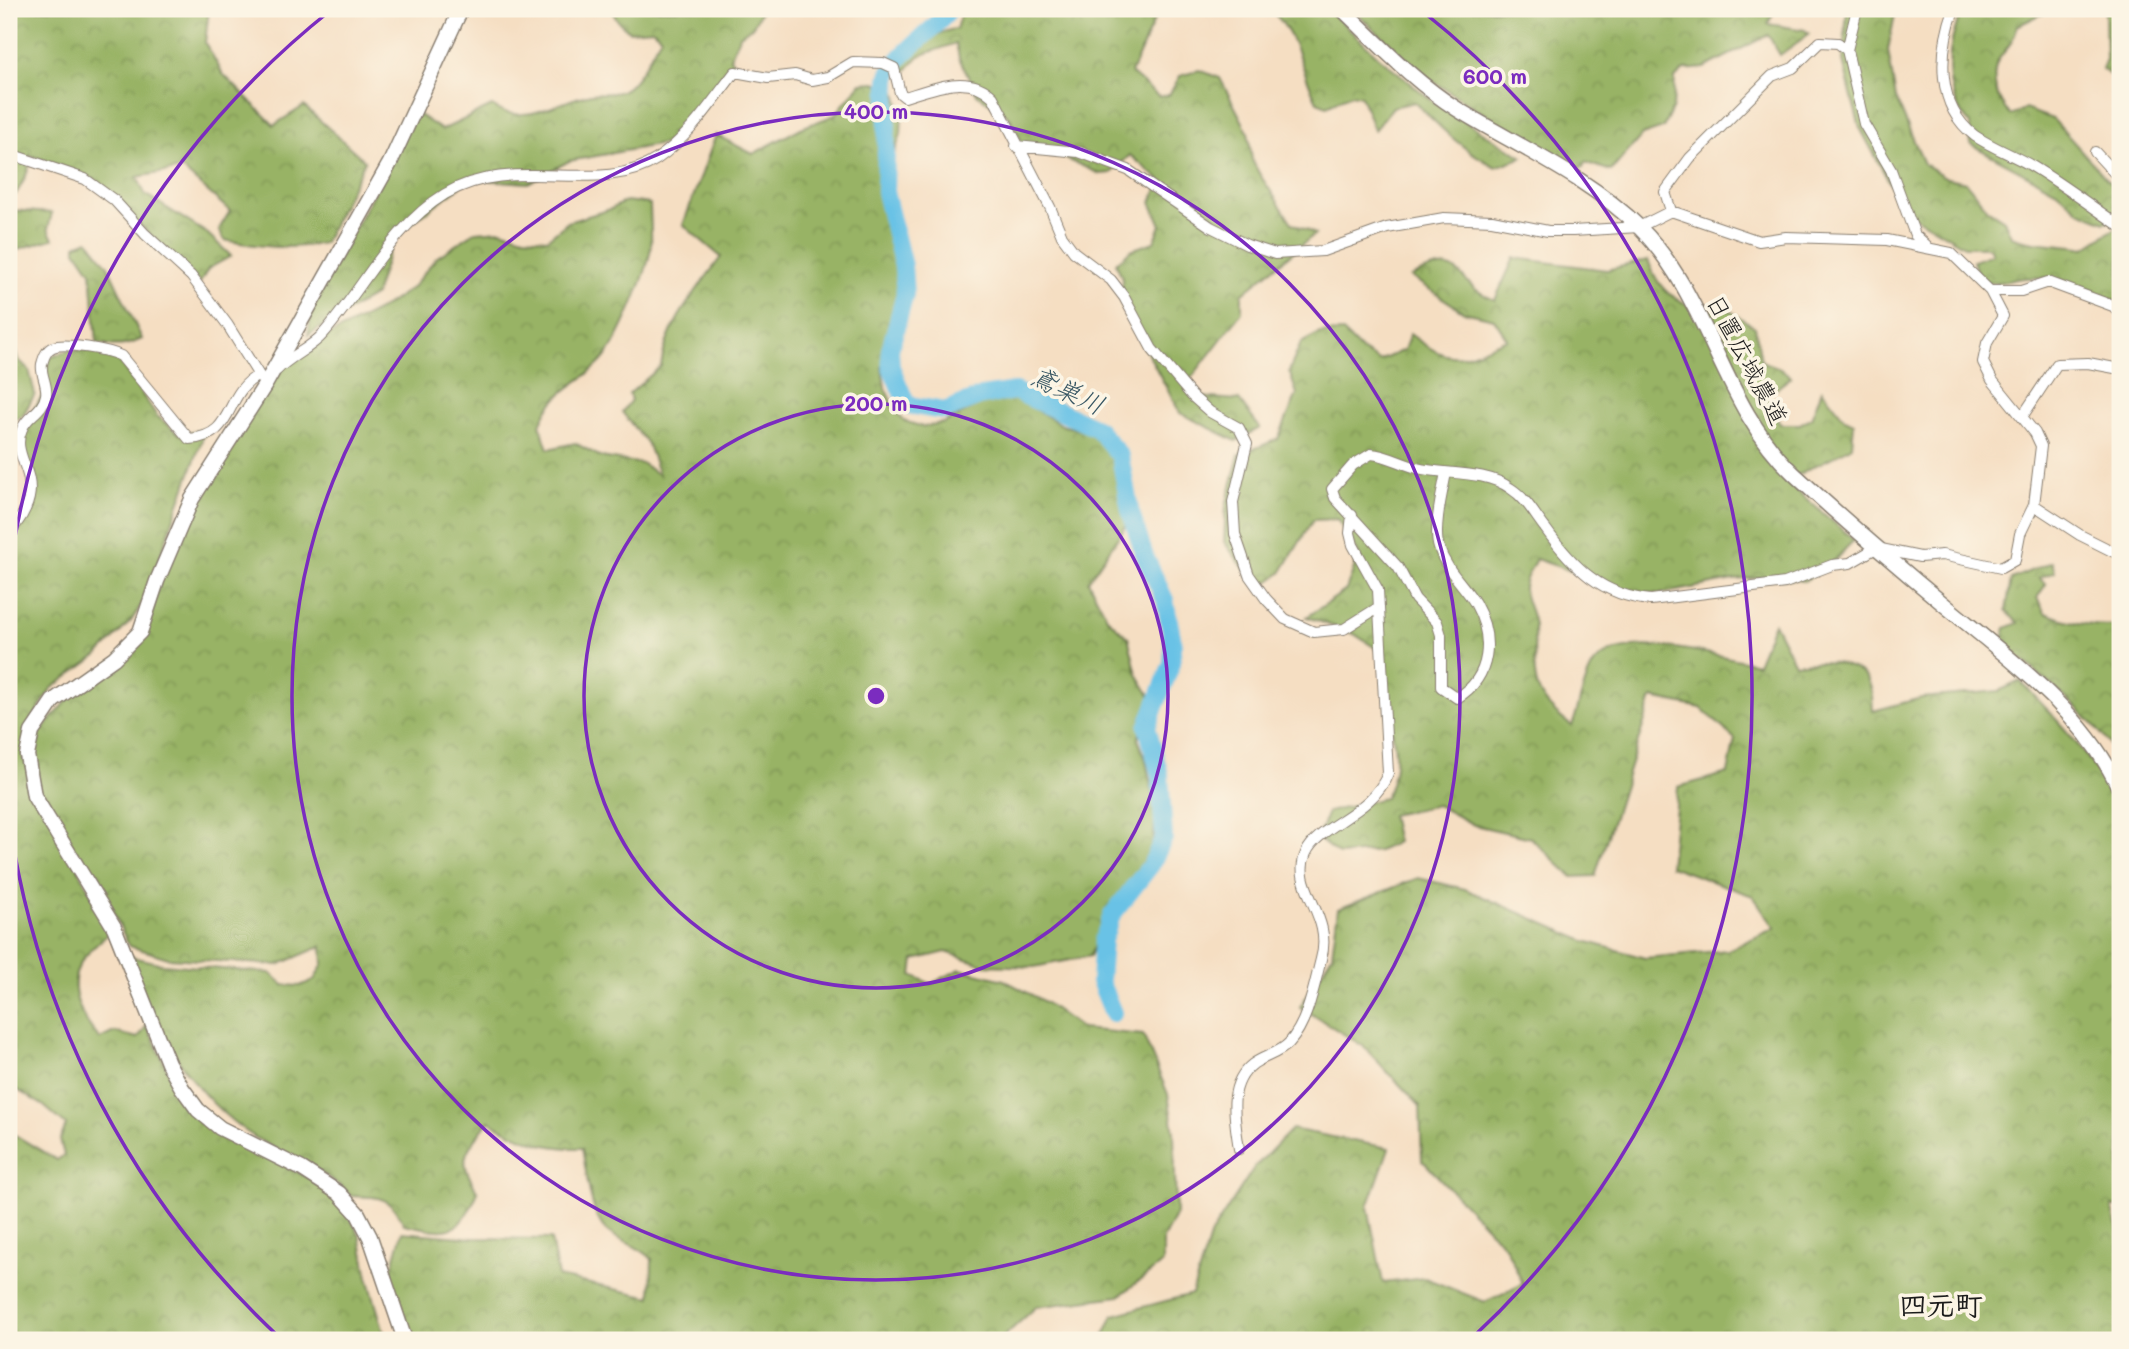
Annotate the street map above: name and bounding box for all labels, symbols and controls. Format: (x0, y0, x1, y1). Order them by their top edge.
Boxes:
text: 600 m (1463, 62, 1527, 89)
text: 400 m (844, 97, 908, 124)
street label: 日置広域農道 (1701, 288, 1795, 430)
water label: 鳶巣川 (1025, 358, 1111, 422)
text: 200 m (845, 389, 907, 416)
centre of rings (864, 684, 888, 708)
district label: 四元町 (1899, 1286, 1983, 1322)

